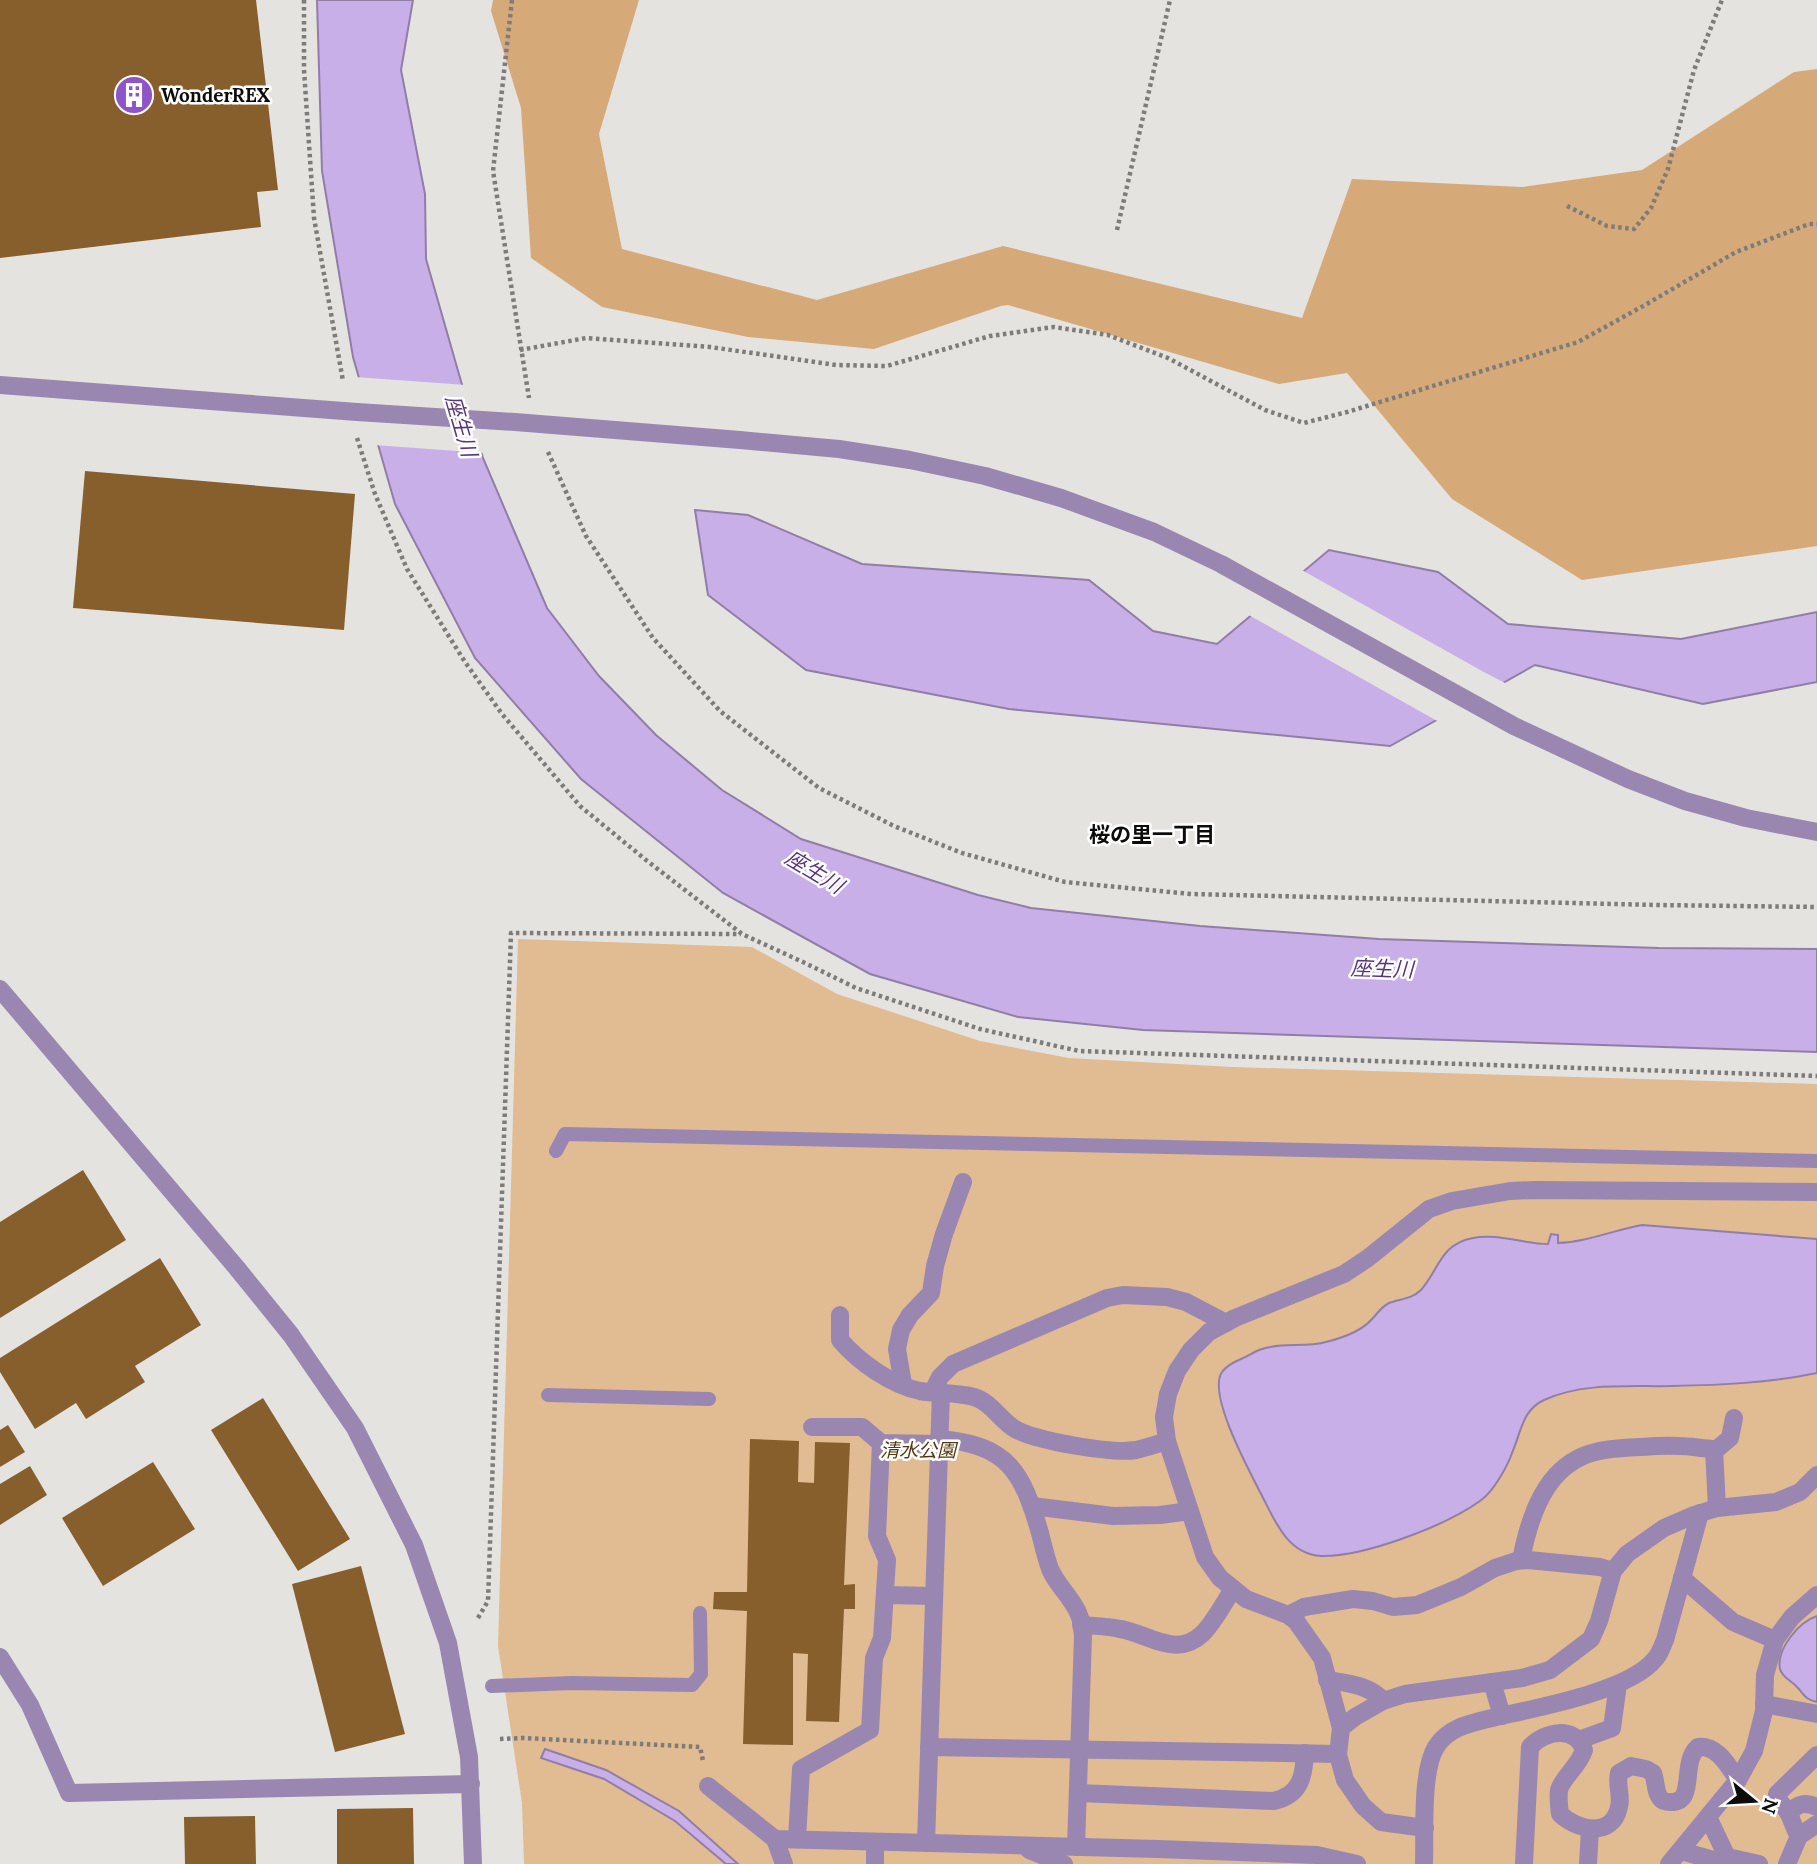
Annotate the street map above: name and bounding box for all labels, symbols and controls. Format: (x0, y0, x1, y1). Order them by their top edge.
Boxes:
building icon: WonderREX (113, 74, 155, 116)
place label: WonderREX (161, 83, 271, 107)
water label: 座生川 (440, 392, 484, 462)
district label: 桜の里一丁目 (1089, 821, 1215, 848)
water label: 座生川 (780, 844, 850, 900)
water label: 座生川 (1350, 954, 1416, 983)
park label: 清水公園 (880, 1438, 959, 1462)
north arrow (1719, 1766, 1789, 1836)
text: N (1756, 1796, 1784, 1817)

